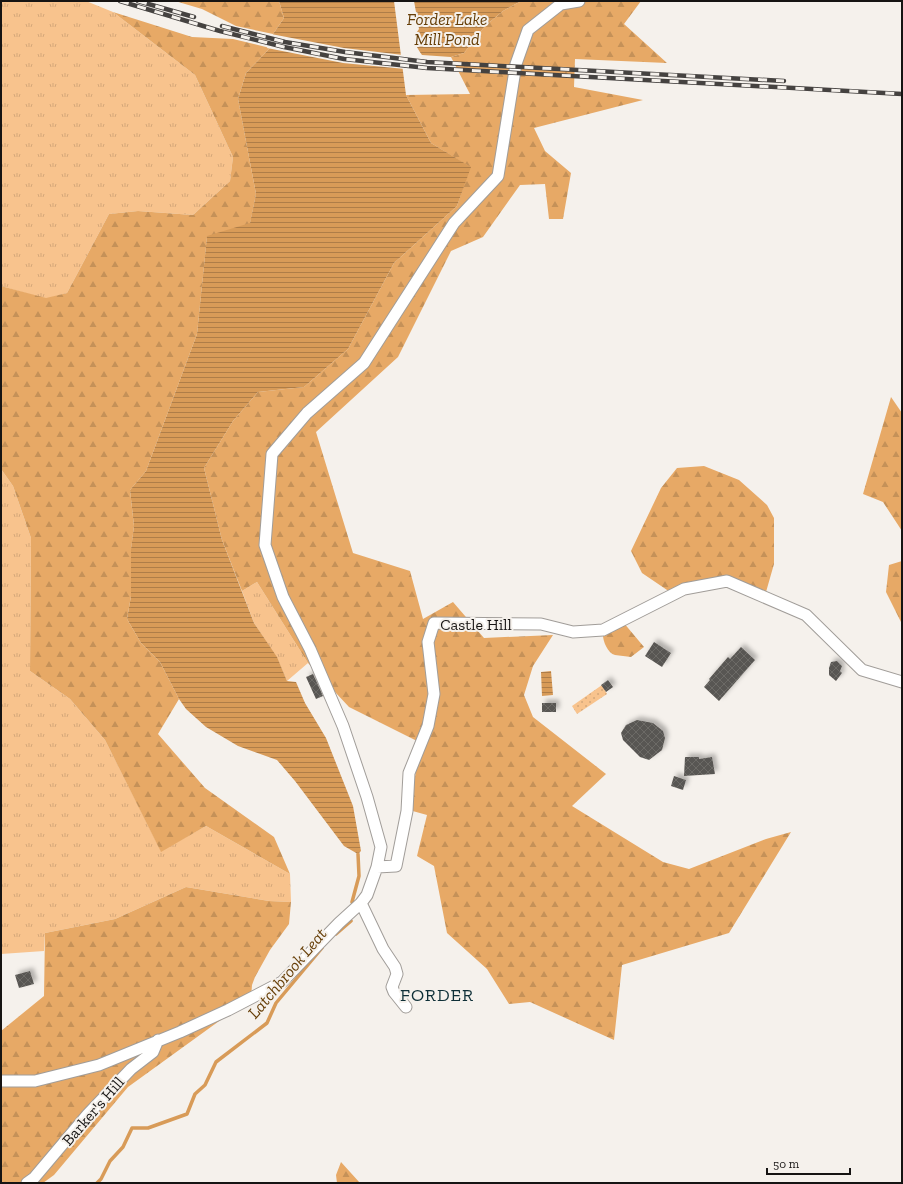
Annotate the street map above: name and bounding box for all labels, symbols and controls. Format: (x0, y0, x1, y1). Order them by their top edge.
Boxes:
water label: Forder Lake Mill Pond (407, 9, 487, 49)
street label: Castle Hill (440, 615, 512, 634)
water label: Latchbrook Leat (243, 924, 331, 1022)
district label: FORDER (400, 984, 474, 1006)
street label: Barker's Hill (58, 1073, 128, 1149)
scale bar (767, 1150, 850, 1176)
text: 50 m (773, 1157, 800, 1171)

